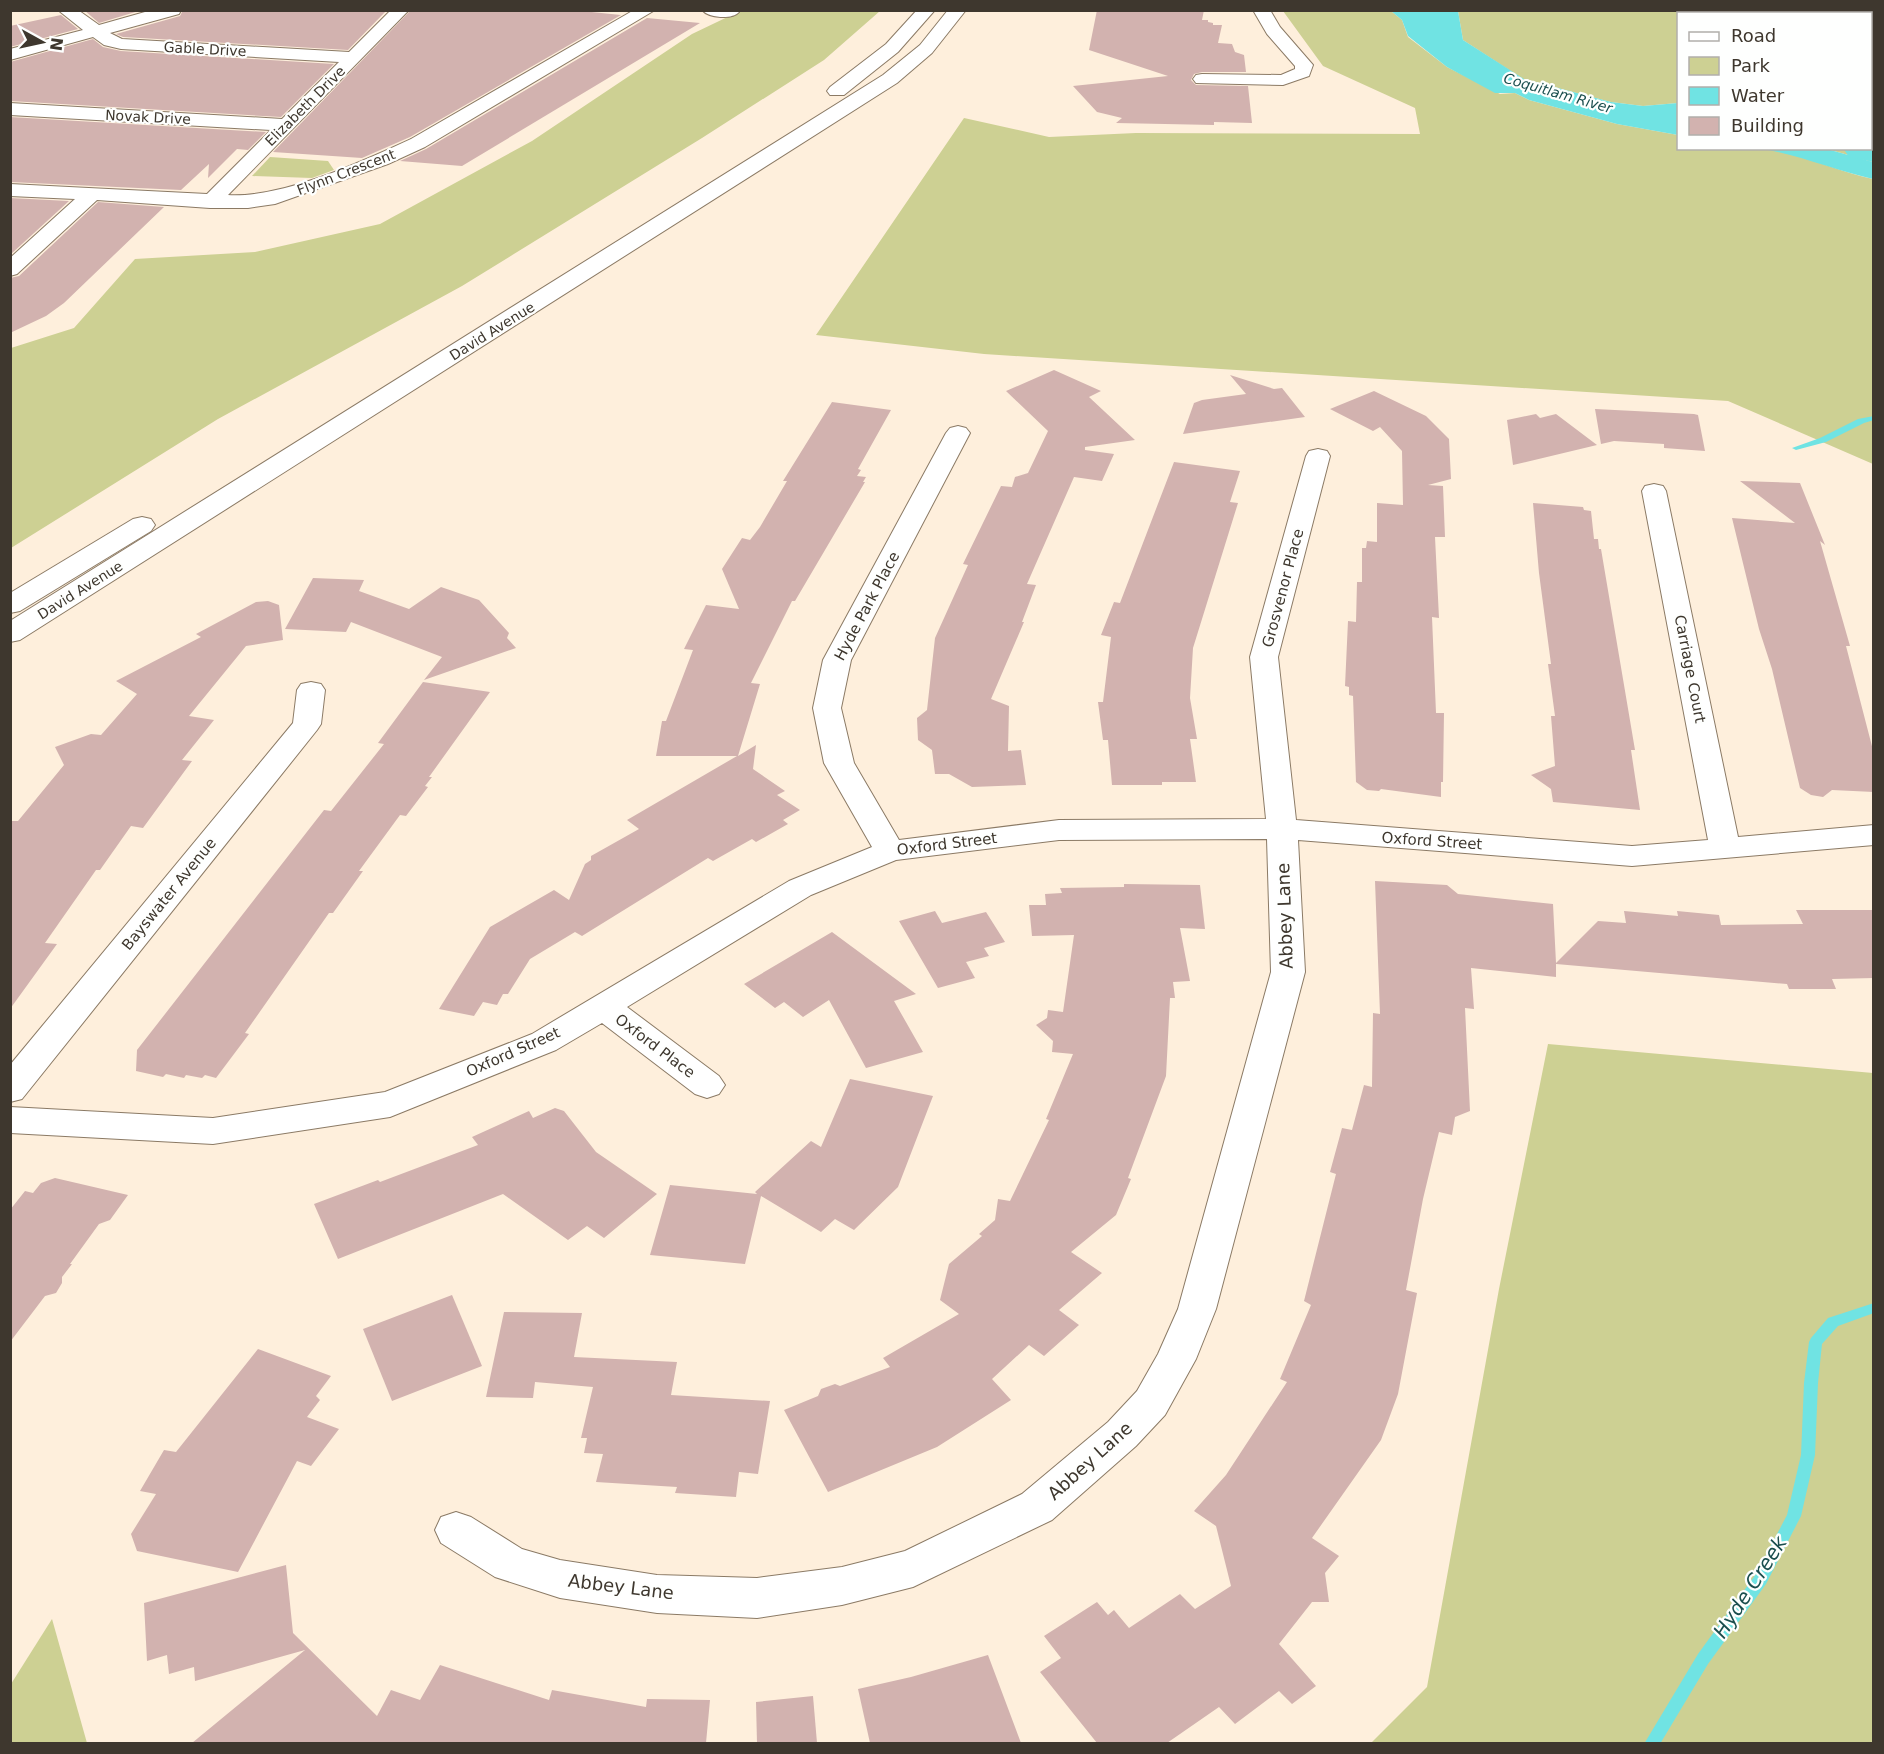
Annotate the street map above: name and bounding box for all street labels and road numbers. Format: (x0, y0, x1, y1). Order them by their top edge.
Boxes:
street label: Gable Drive (163, 39, 247, 59)
street label: Elizabeth Drive (262, 63, 348, 149)
street label: Novak Drive (105, 107, 191, 127)
street label: Flynn Crescent (294, 146, 398, 198)
street label: David Avenue (447, 299, 537, 363)
street label: Grosvenor Place (1259, 527, 1307, 649)
street label: Hyde Park Place (831, 548, 903, 664)
street label: David Avenue (35, 558, 125, 622)
street label: Carriage Court (1671, 613, 1709, 725)
street label: Oxford Street (896, 829, 998, 859)
street label: Oxford Street (1381, 829, 1483, 854)
street label: Bayswater Avenue (118, 834, 220, 954)
street label: Abbey Lane (1272, 863, 1297, 969)
street label: Oxford Place (612, 1010, 698, 1082)
street label: Oxford Street (463, 1023, 563, 1081)
street label: Abbey Lane (1043, 1417, 1136, 1504)
street label: Abbey Lane (567, 1570, 675, 1603)

